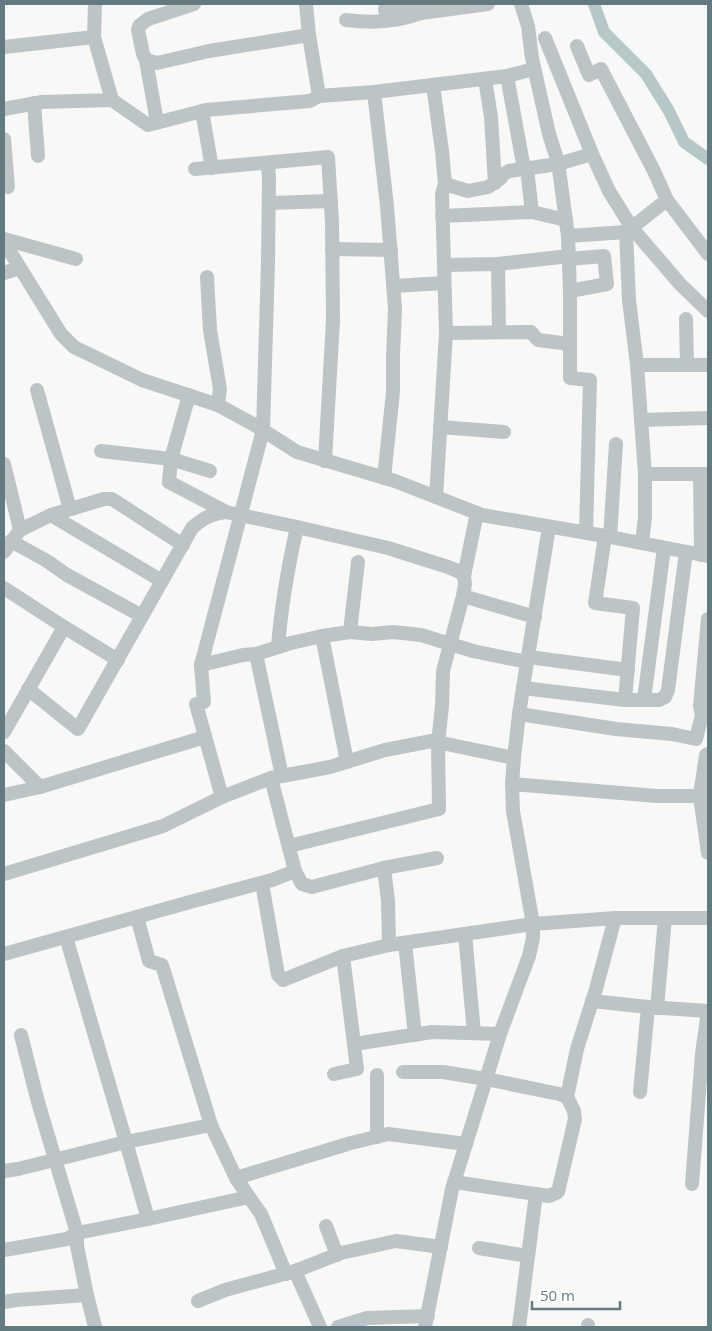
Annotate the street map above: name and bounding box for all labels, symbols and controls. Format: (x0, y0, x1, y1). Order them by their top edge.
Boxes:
scale bar (532, 1278, 620, 1310)
text: 50 m (540, 1285, 575, 1305)

